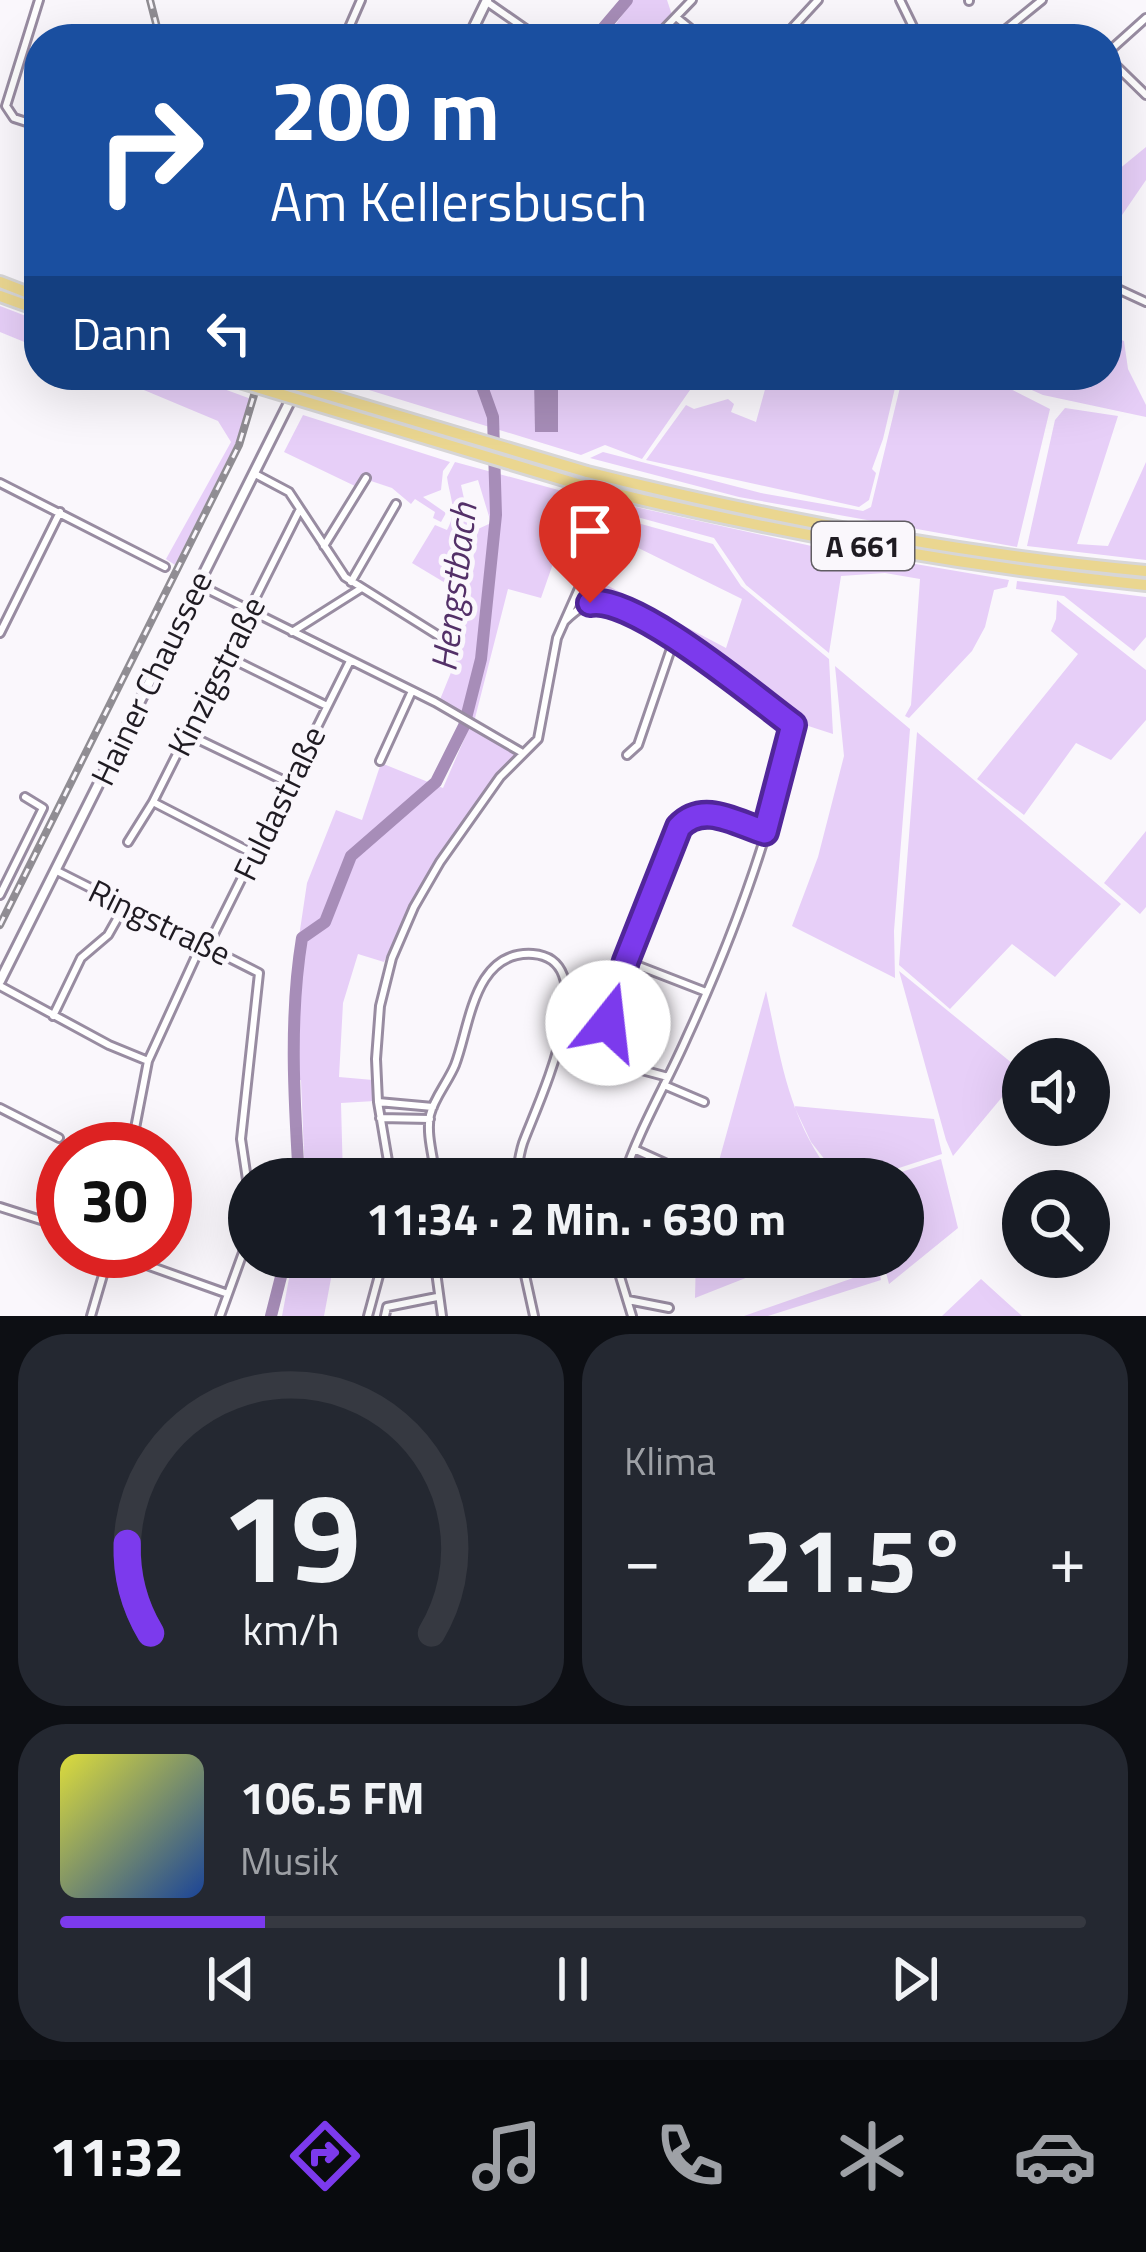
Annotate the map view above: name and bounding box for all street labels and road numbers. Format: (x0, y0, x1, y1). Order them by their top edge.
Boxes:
road number: A 661 (812, 522, 914, 570)
street label: Hainer Chaussee (77, 562, 225, 794)
street label: Kinzigstraße (154, 587, 278, 765)
street label: Fuldastraße (220, 717, 338, 889)
street label: Ringstraße (80, 866, 240, 978)

